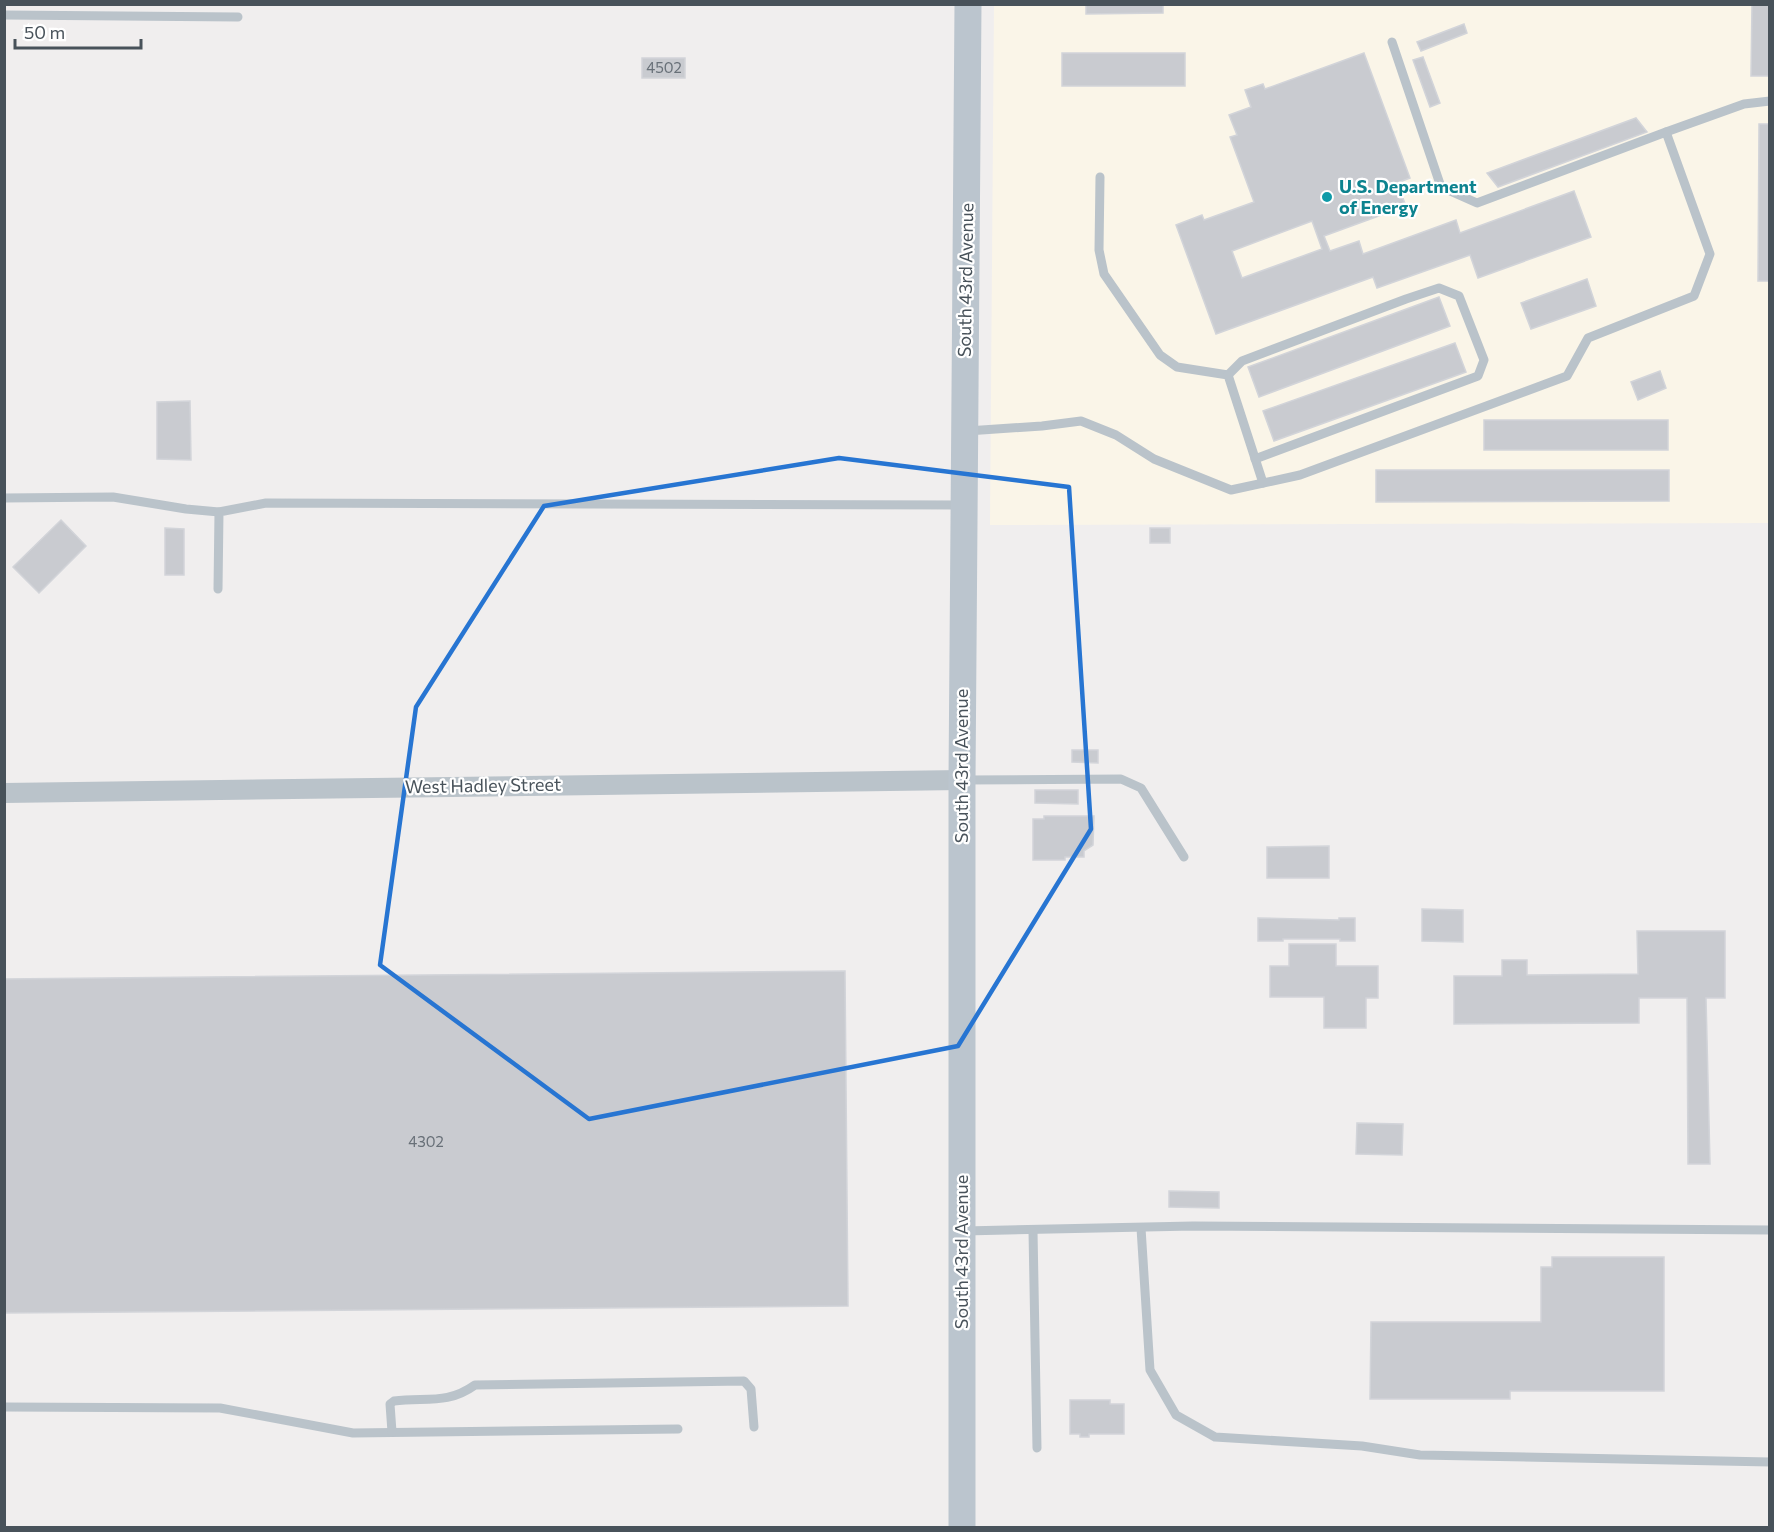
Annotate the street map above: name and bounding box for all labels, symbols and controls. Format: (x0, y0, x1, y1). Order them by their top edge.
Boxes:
scale bar (15, 12, 141, 50)
text: 50 m (24, 21, 65, 43)
house number: 4502 (646, 58, 682, 76)
place label: U.S. Department of Energy (1339, 175, 1477, 218)
marker: U.S. Department of Energy (1320, 190, 1334, 204)
street label: South 43rd Avenue (953, 203, 977, 357)
street label: South 43rd Avenue (950, 689, 972, 843)
street label: West Hadley Street (405, 773, 561, 797)
house number: 4302 (408, 1132, 444, 1150)
street label: South 43rd Avenue (950, 1175, 972, 1329)

